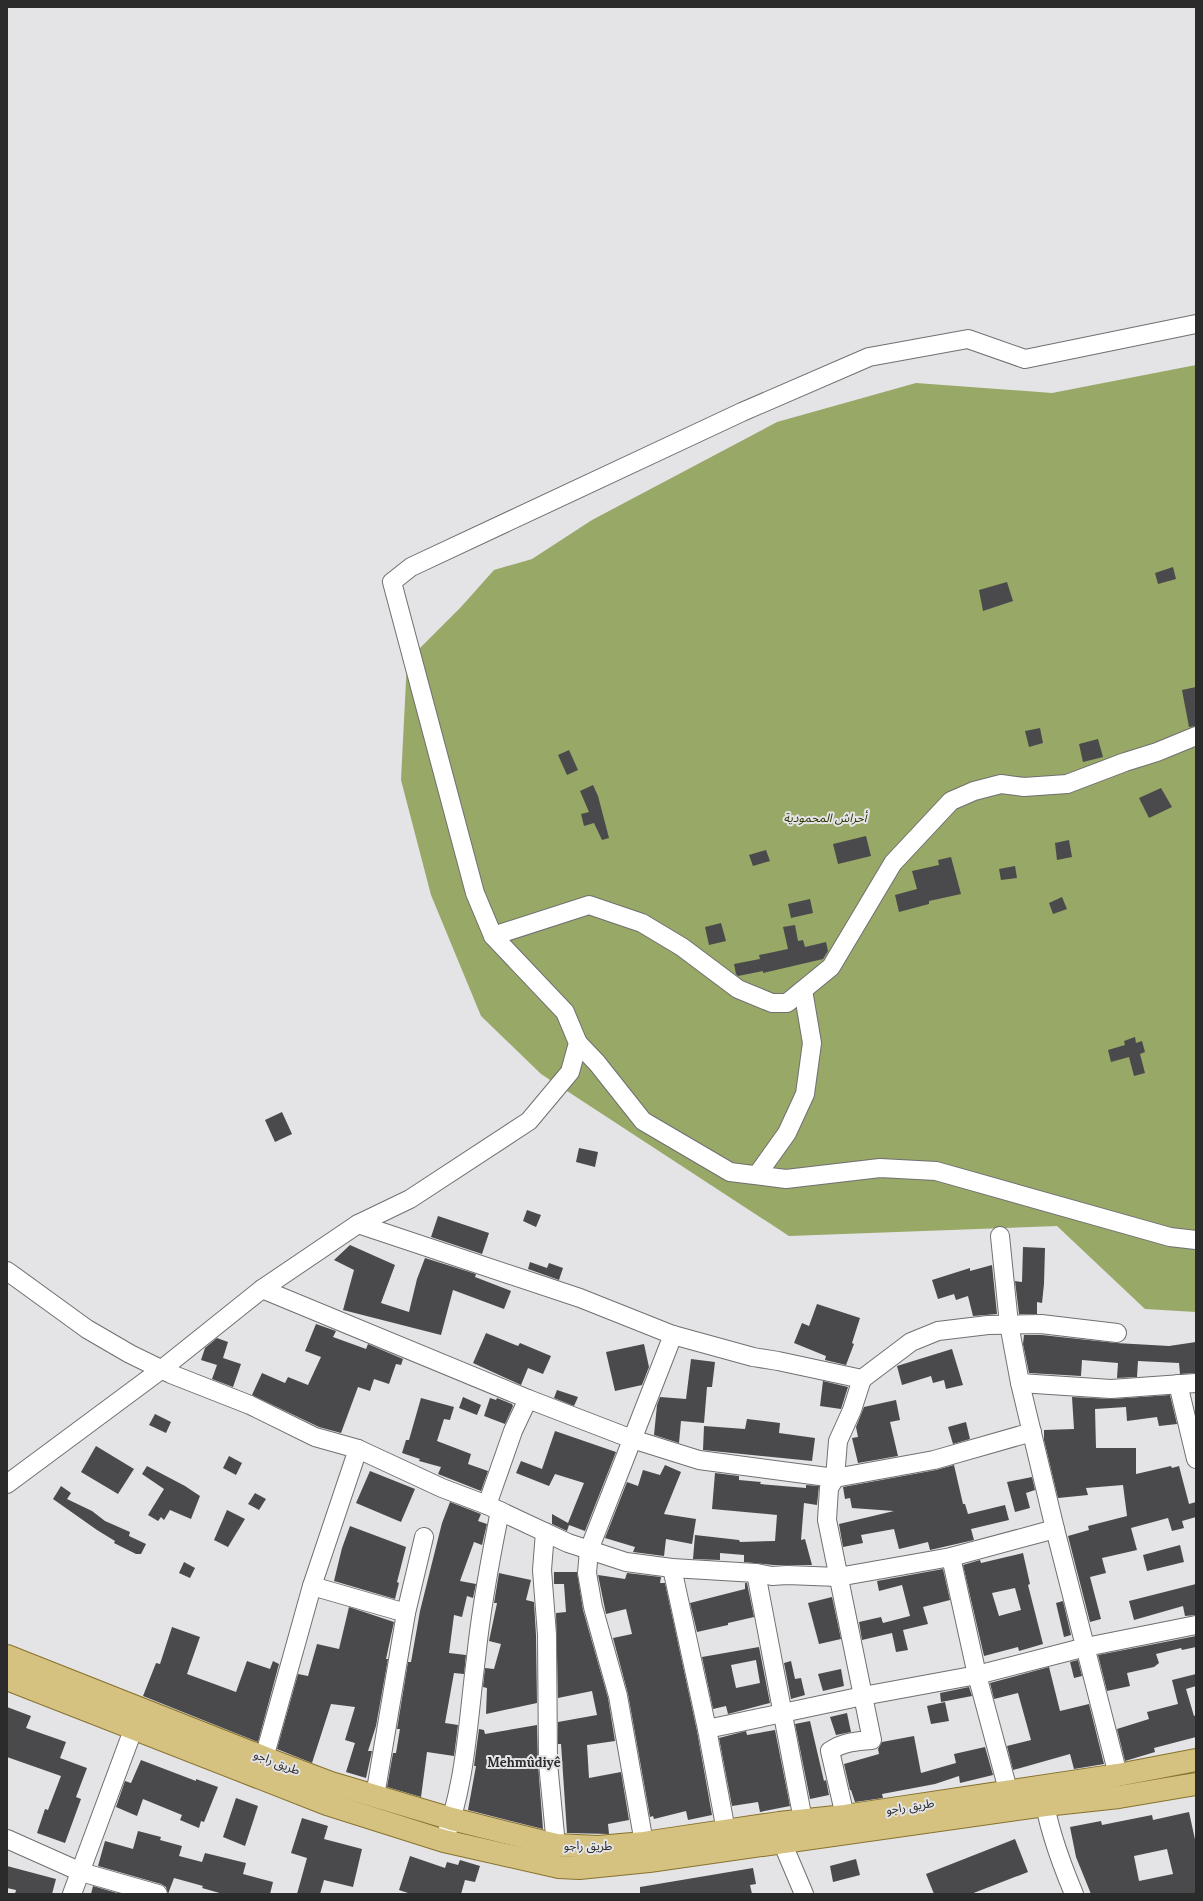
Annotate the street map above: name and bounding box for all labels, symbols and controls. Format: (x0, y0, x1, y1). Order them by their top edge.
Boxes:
park label: أحراش المحمودية (783, 810, 869, 825)
street label: طريق راجو (251, 1746, 302, 1779)
district label: Mehmûdiyê (487, 1754, 561, 1771)
street label: طريق راجو (885, 1795, 935, 1818)
street label: طريق راجو (564, 1838, 612, 1854)

